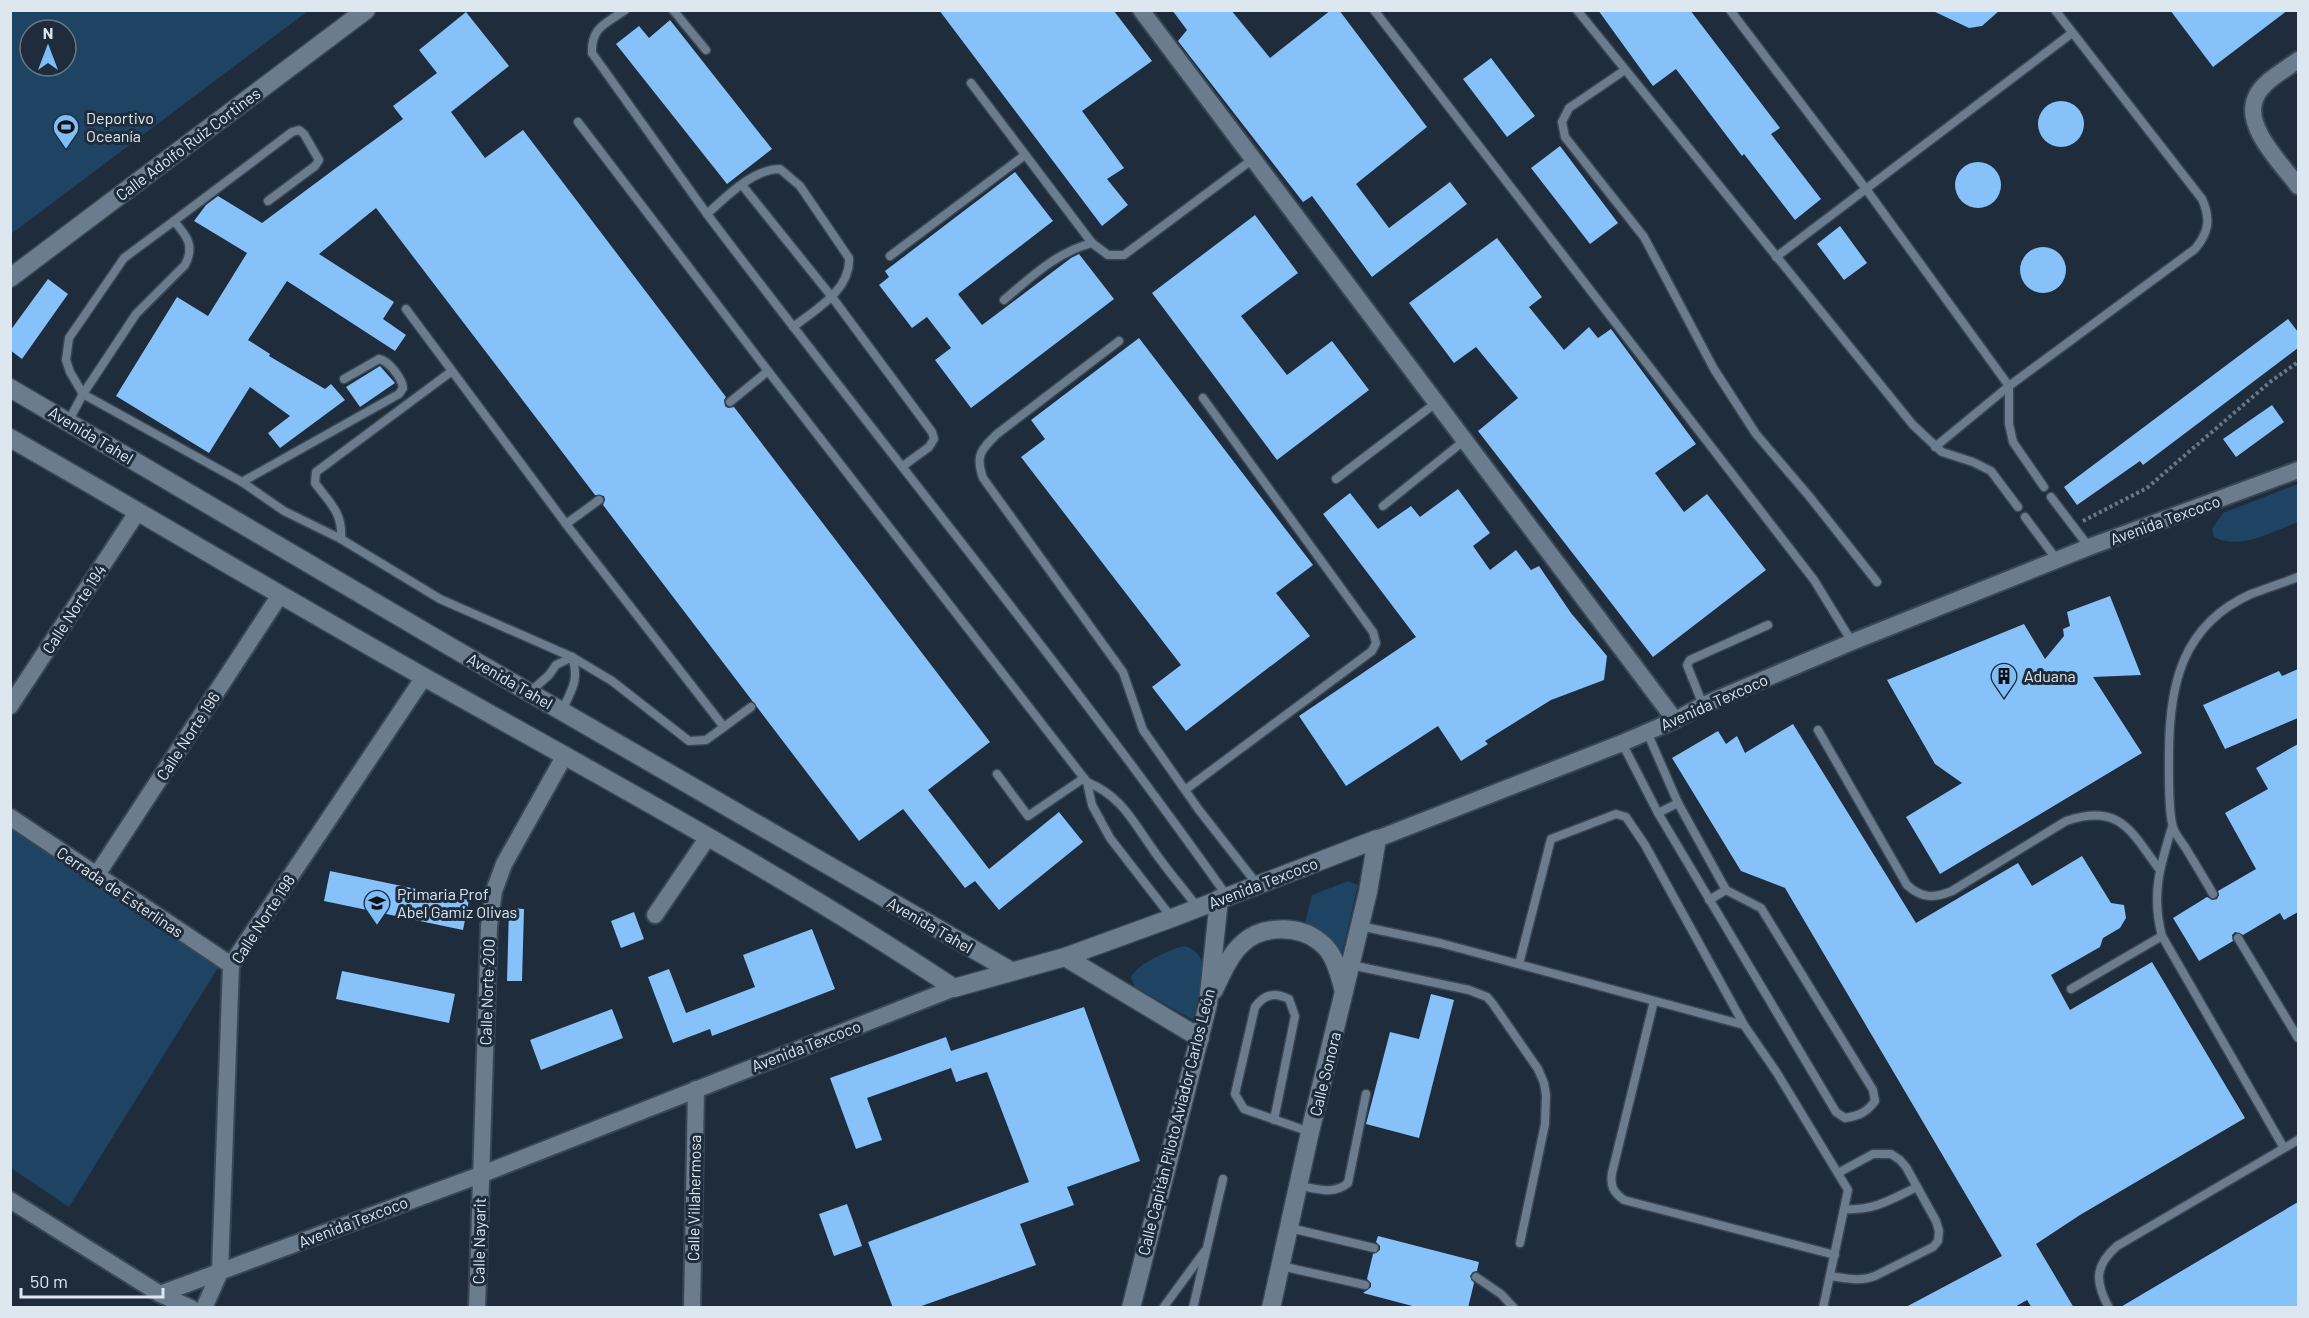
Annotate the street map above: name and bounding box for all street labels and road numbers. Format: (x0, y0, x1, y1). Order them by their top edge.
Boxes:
street label: Calle Adolfo Ruiz Cortines (112, 83, 264, 204)
street label: Avenida Tahel (45, 402, 137, 467)
street label: Avenida Texcoco (2107, 491, 2222, 548)
street label: Calle Norte 194 (38, 561, 109, 657)
street label: Avenida Tahel (464, 648, 556, 713)
street label: Avenida Texcoco (1657, 669, 1770, 734)
street label: Calle Norte 196 (152, 688, 223, 784)
street label: Cerrada de Esterlinas (54, 842, 187, 941)
street label: Avenida Texcoco (1205, 853, 1320, 912)
street label: Calle Norte 198 (227, 871, 298, 967)
street label: Avenida Tahel (884, 892, 976, 957)
street label: Calle Norte 200 (475, 938, 498, 1045)
street label: Calle Capitán Piloto Aviador Carlos León (1133, 987, 1218, 1257)
street label: Avenida Texcoco (748, 1016, 863, 1075)
street label: Calle Sonora (1305, 1030, 1344, 1118)
street label: Calle Villahermosa (683, 1135, 704, 1261)
street label: Avenida Texcoco (295, 1192, 410, 1251)
street label: Calle Nayarit (468, 1197, 489, 1285)

